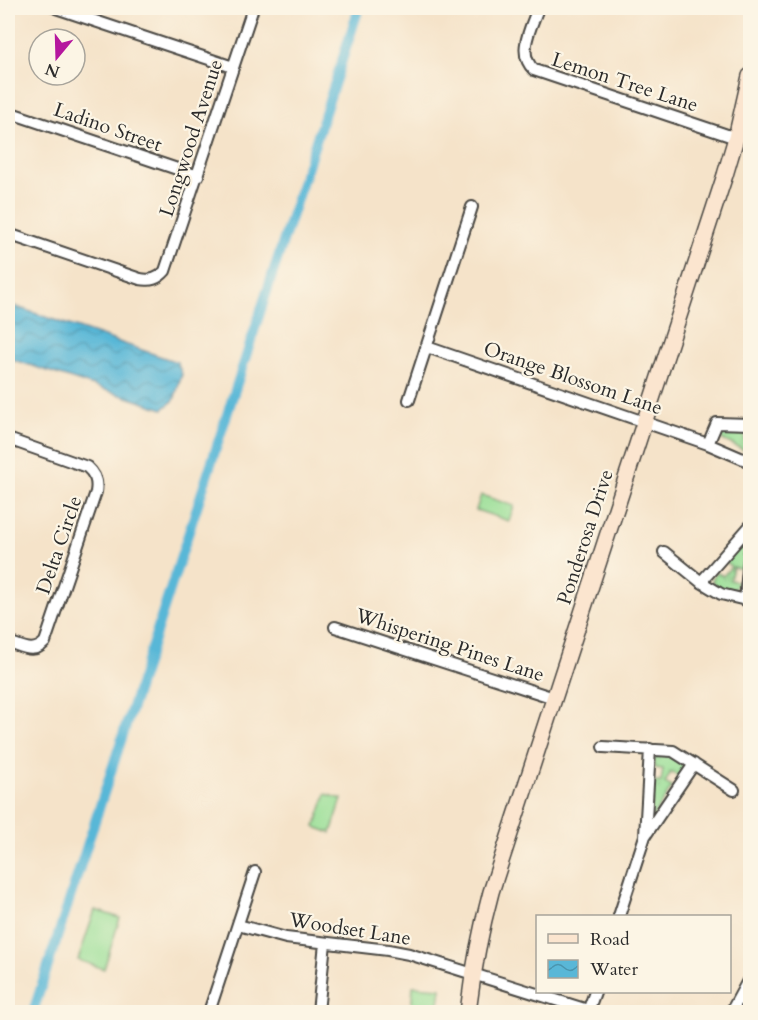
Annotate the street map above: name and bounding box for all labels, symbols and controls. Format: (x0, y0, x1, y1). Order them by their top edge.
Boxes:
north arrow (27, 27, 87, 87)
street label: Lemon Tree Lane (548, 46, 702, 118)
street label: Longwood Avenue (153, 56, 229, 220)
text: N (42, 58, 63, 83)
street label: Ladino Street (50, 96, 166, 158)
street label: Orange Blossom Lane (480, 335, 666, 421)
street label: Ponderosa Drive (550, 466, 620, 608)
street label: Delta Circle (30, 492, 88, 598)
street label: Whispering Pines Lane (351, 601, 548, 688)
street label: Woodset Lane (286, 906, 413, 952)
legend (536, 915, 731, 993)
text: Road (590, 927, 630, 952)
text: Water (589, 957, 639, 982)

